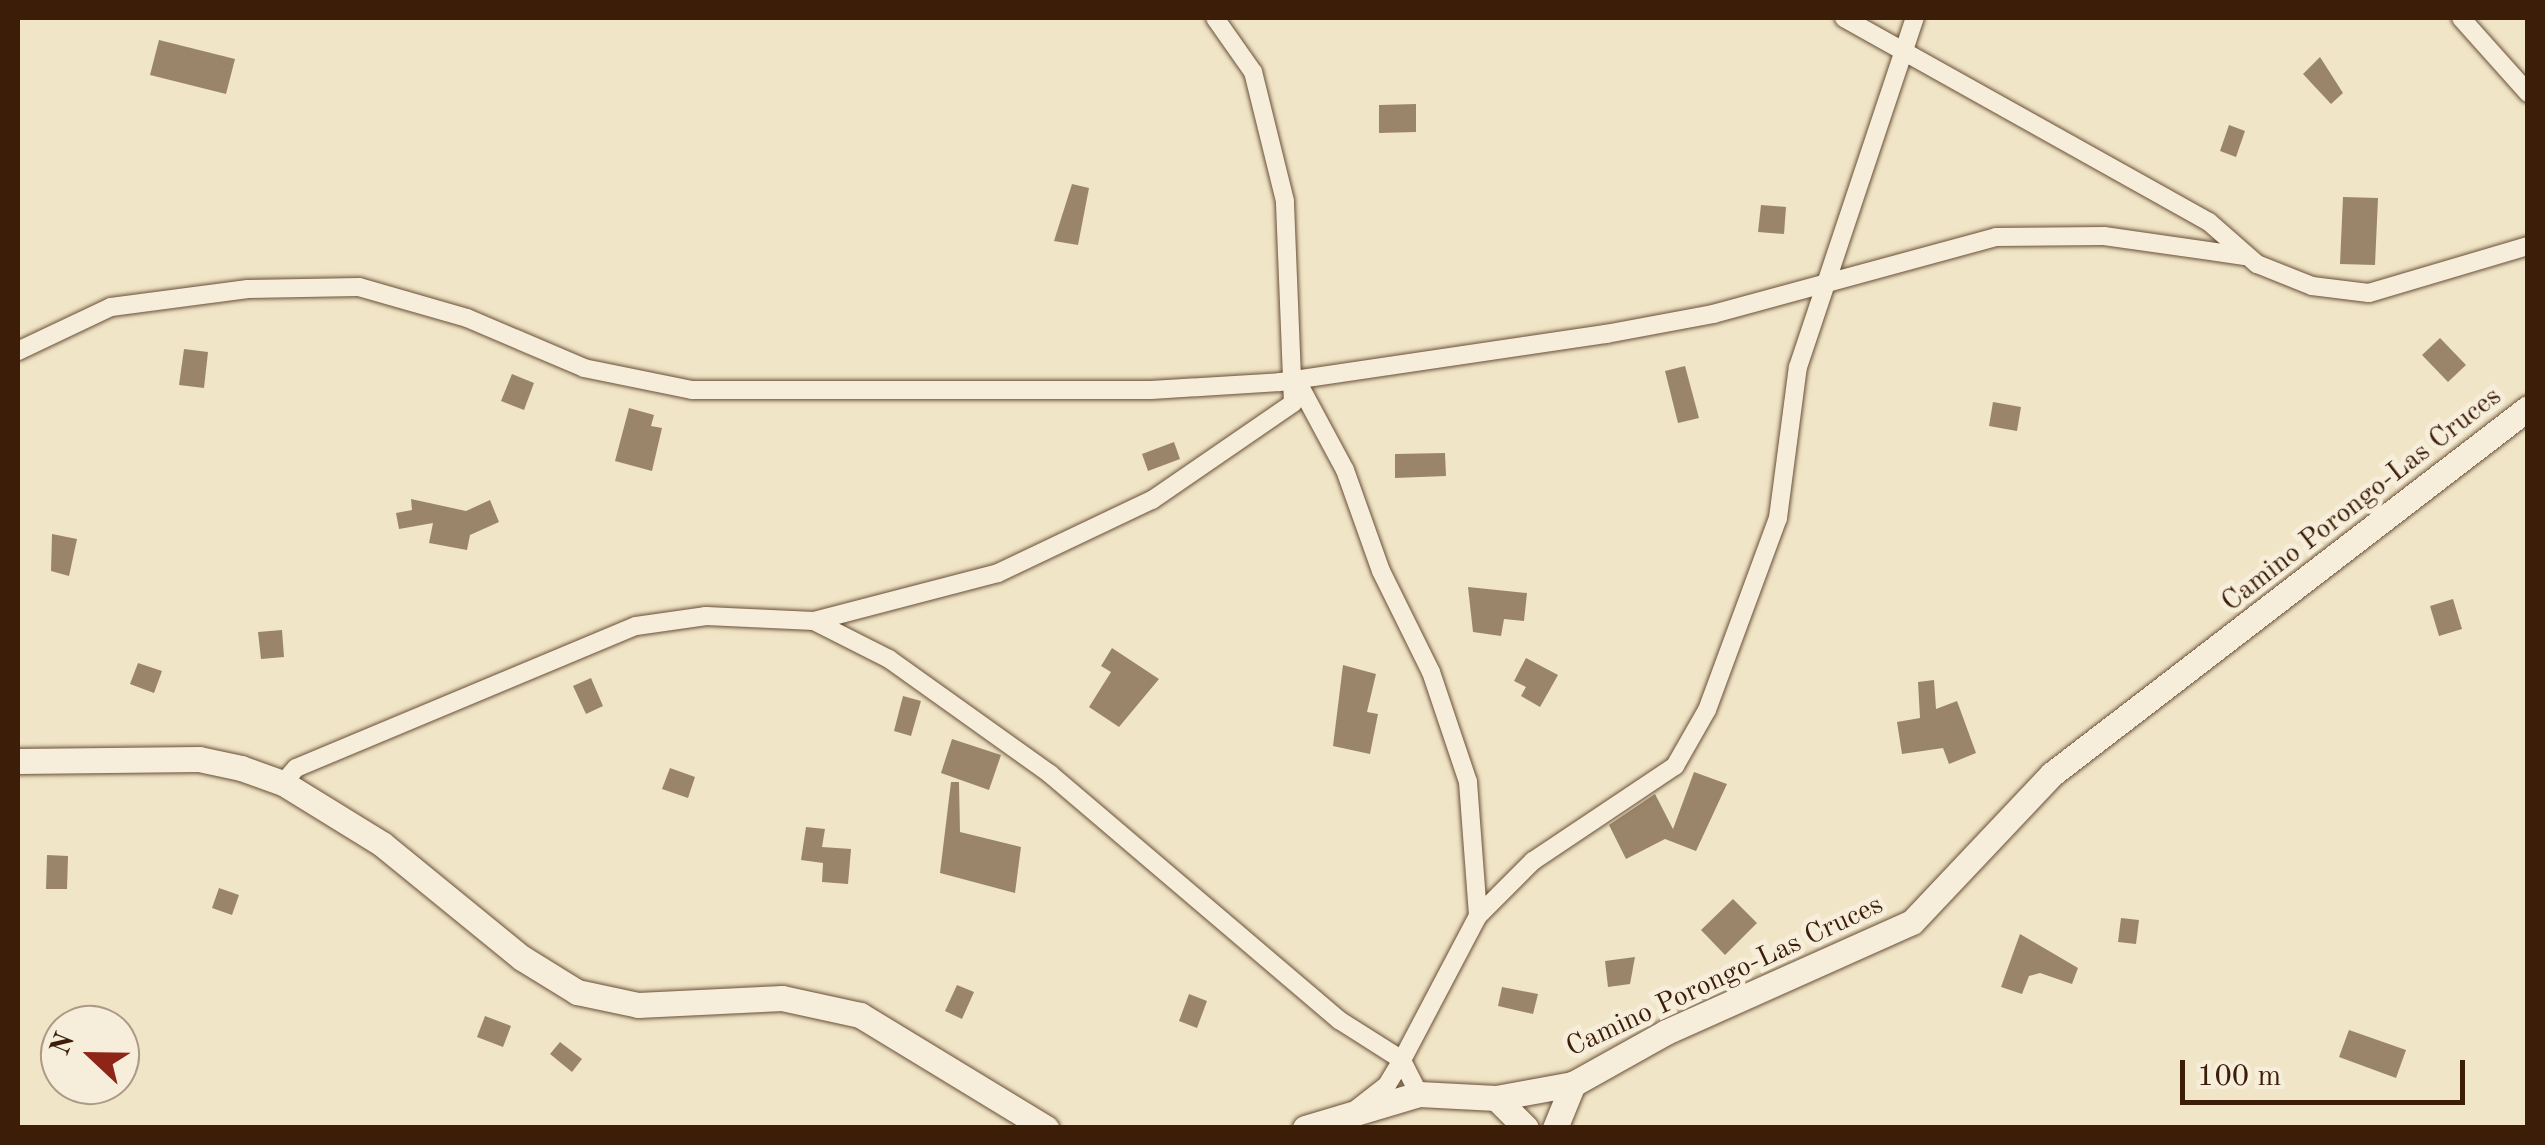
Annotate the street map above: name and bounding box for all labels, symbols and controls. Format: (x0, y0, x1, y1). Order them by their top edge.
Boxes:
street label: Camino Porongo-Las Cruces (2215, 380, 2509, 620)
street label: Camino Porongo-Las Cruces (1561, 889, 1889, 1065)
north arrow (40, 1005, 140, 1105)
text: N (47, 1029, 81, 1060)
scale bar (2185, 1040, 2470, 1102)
text: 100 m (2197, 1062, 2281, 1092)

